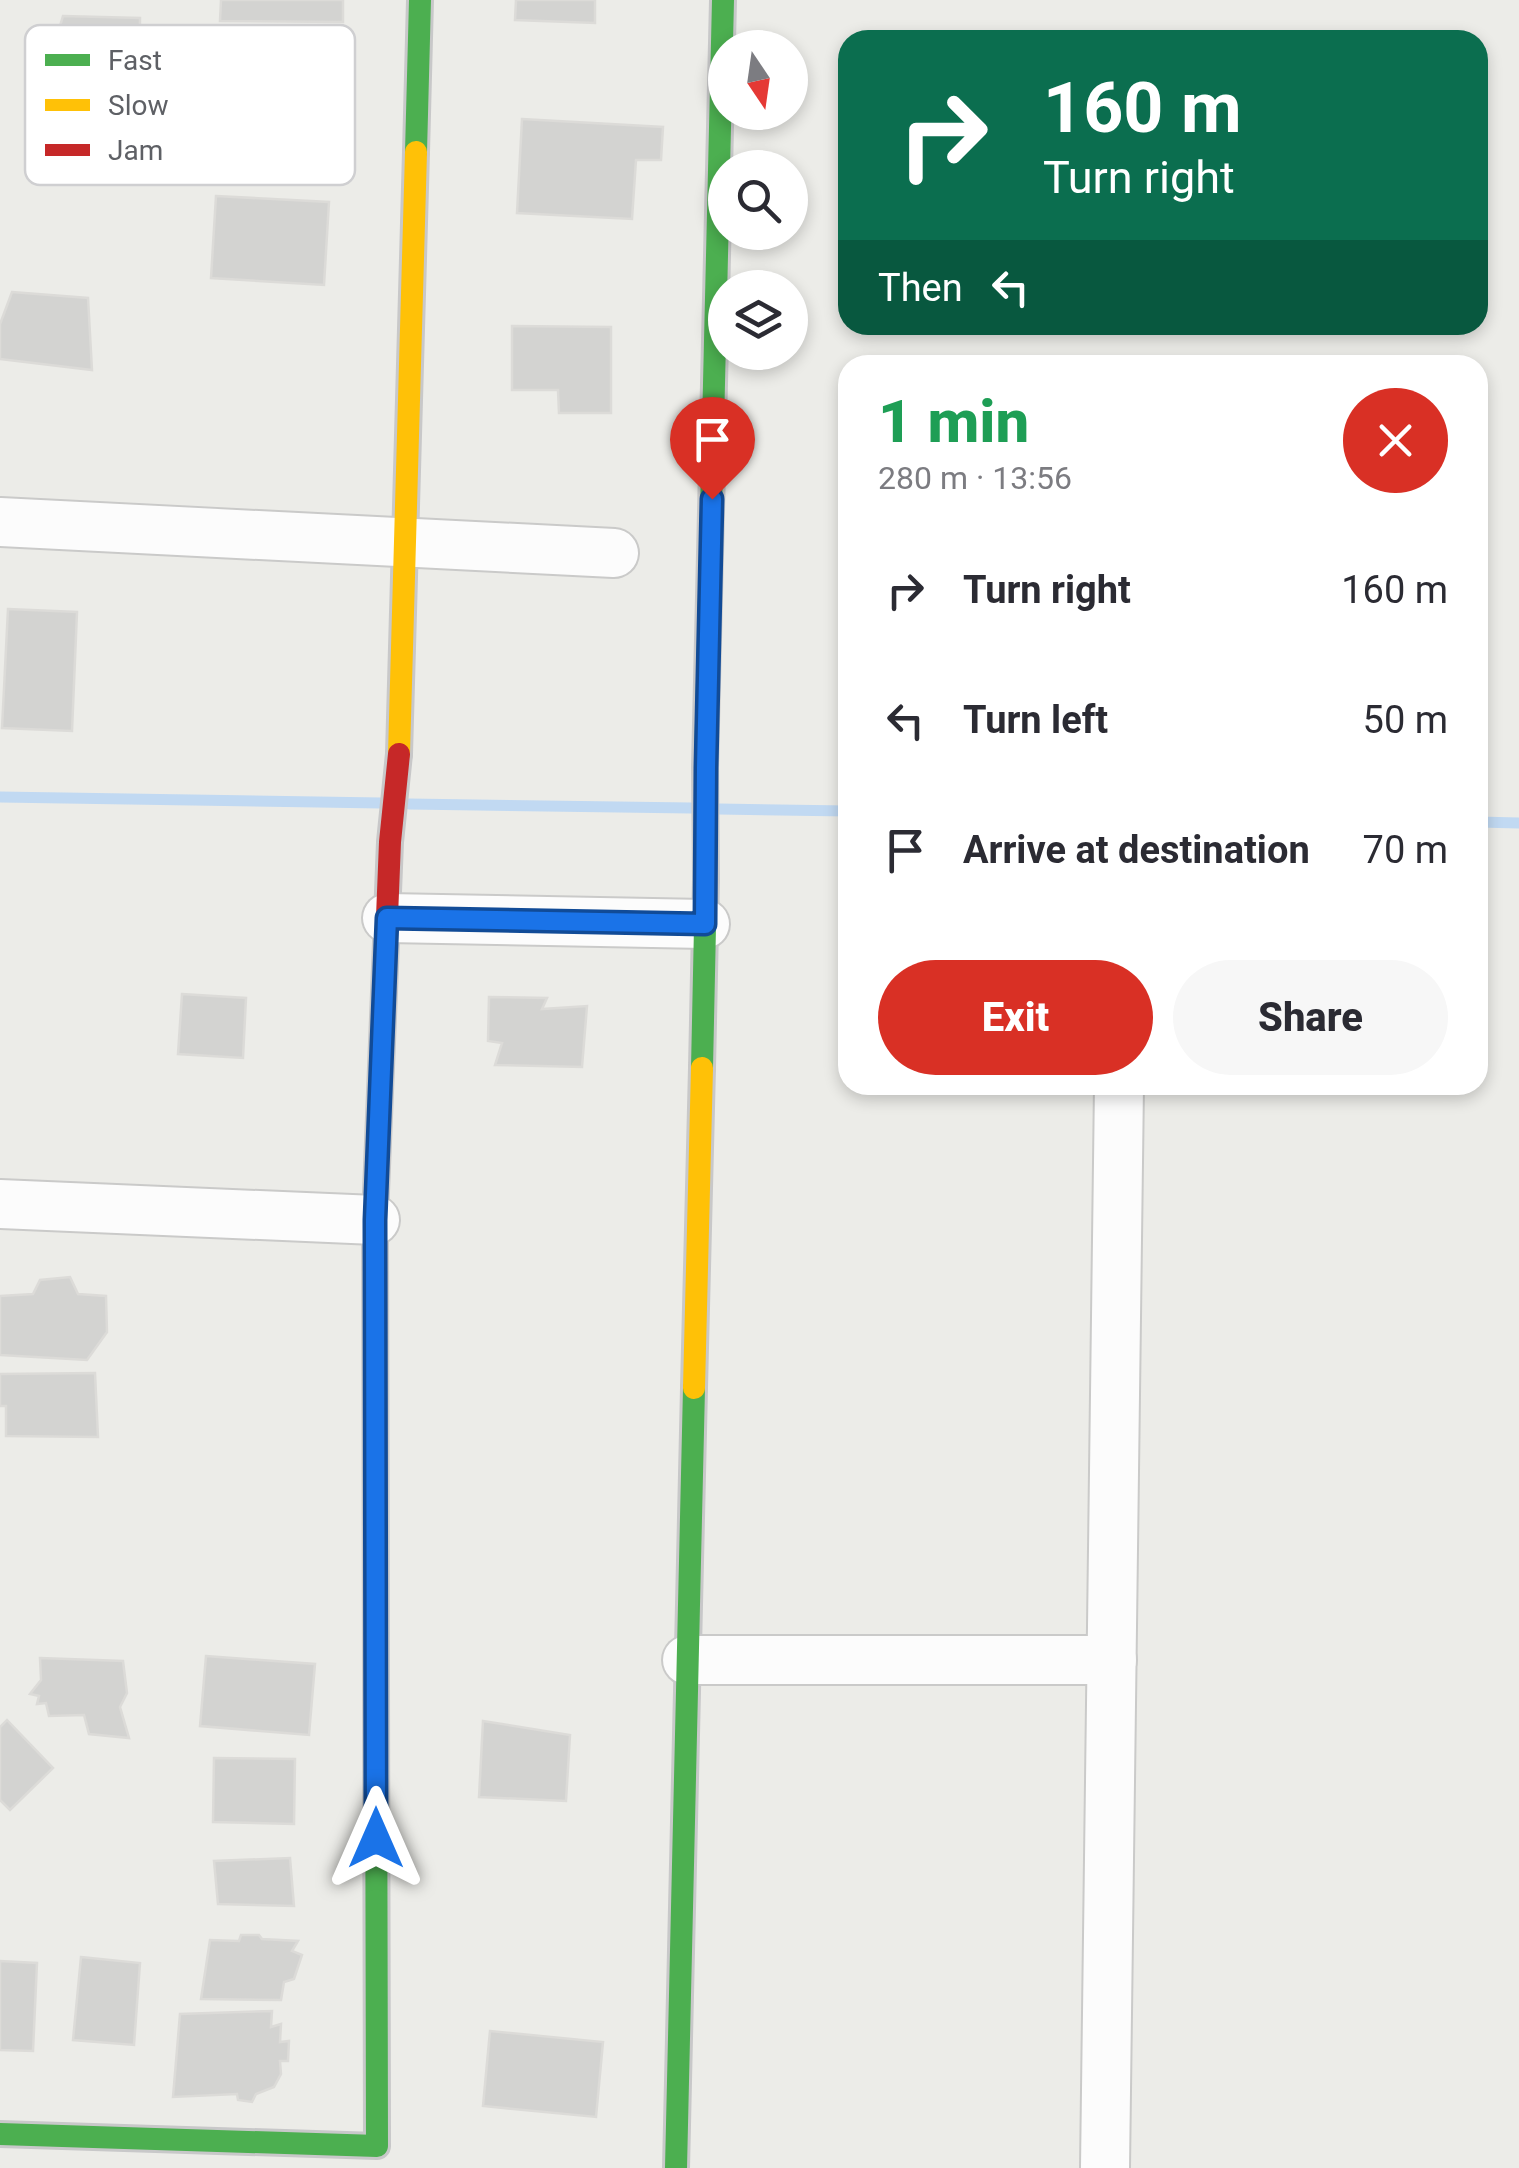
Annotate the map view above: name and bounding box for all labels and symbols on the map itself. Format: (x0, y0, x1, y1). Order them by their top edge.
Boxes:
legend (25, 25, 355, 185)
north arrow (708, 30, 808, 130)
text: Fast (108, 44, 162, 77)
text: Slow (108, 89, 168, 122)
text: Jam (108, 134, 163, 167)
pin (670, 397, 755, 500)
position arrow (324, 1786, 428, 1890)

